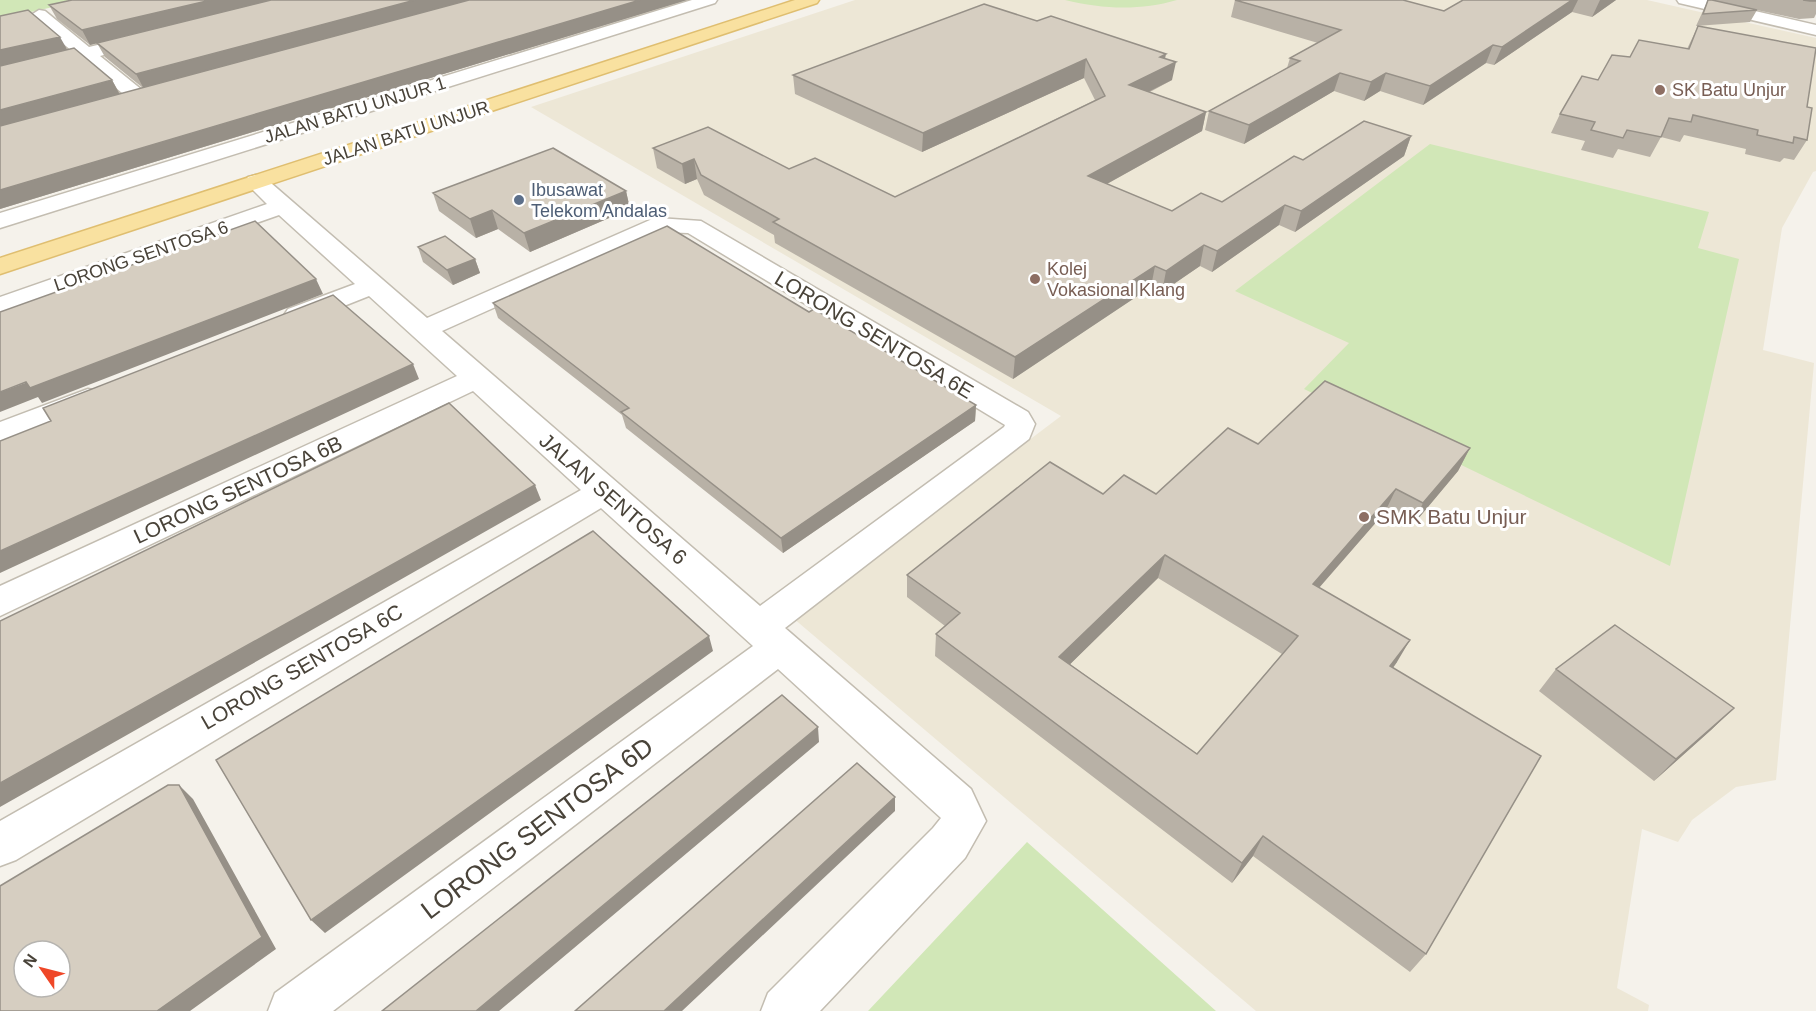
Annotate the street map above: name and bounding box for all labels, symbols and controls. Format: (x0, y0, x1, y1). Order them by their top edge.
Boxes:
street label: JALAN BATU UNJUR 1 (262, 72, 448, 148)
place label: SK Batu Unjur (1672, 80, 1786, 100)
marker: SK Batu Unjur (1653, 83, 1667, 97)
street label: JALAN BATU UNJUR (320, 96, 492, 170)
place label: Ibusawat Telekom Andalas (531, 180, 667, 221)
marker: Ibusawat Telekom Andalas (512, 193, 526, 207)
street label: LORONG SENTOSA 6 (51, 217, 231, 295)
place label: Kolej Vokasional Klang (1047, 259, 1185, 300)
street label: LORONG SENTOSA 6E (771, 266, 978, 403)
marker: Kolej Vokasional Klang (1028, 272, 1042, 286)
street label: JALAN SENTOSA 6 (535, 428, 692, 569)
street label: LORONG SENTOSA 6B (130, 431, 346, 548)
place label: SMK Batu Unjur (1376, 505, 1527, 528)
marker: SMK Batu Unjur (1357, 510, 1371, 524)
street label: LORONG SENTOSA 6C (197, 600, 406, 734)
street label: LORONG SENTOSA 6D (415, 731, 659, 925)
north arrow (12, 939, 72, 999)
text: N (20, 951, 40, 970)

